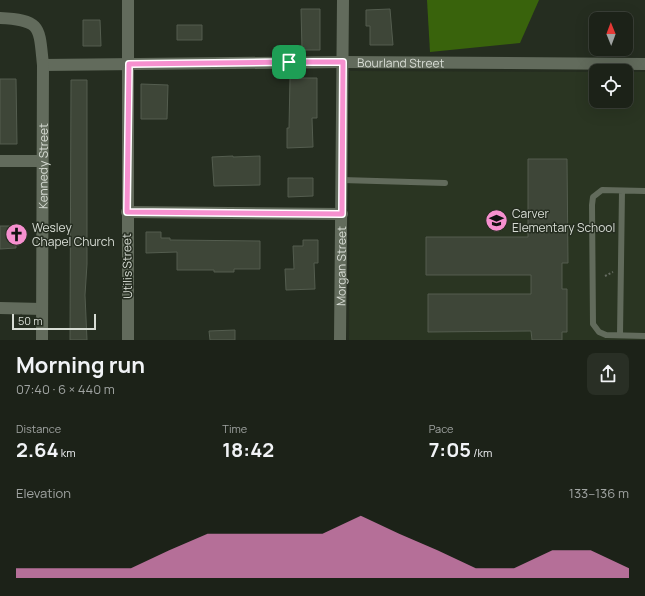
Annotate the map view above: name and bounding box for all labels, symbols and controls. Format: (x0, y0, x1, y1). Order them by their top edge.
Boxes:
north arrow (589, 12, 633, 56)
map controls (589, 12, 633, 108)
pin (272, 45, 306, 79)
icon: arrive (278, 51, 300, 73)
street label: Bourland Street (357, 54, 445, 71)
button: locate (589, 64, 633, 108)
street label: Kennedy Street (34, 123, 51, 209)
place label: Carver Elementary School (512, 205, 615, 236)
school or university icon: Carver Elementary School (484, 207, 510, 233)
place label: Wesley Chapel Church (32, 219, 115, 250)
church icon: Wesley Chapel Church (3, 221, 29, 247)
street label: Morgan Street (332, 226, 350, 306)
street label: Utilis Street (118, 233, 136, 299)
scale bar (12, 312, 96, 331)
text: 50 m (18, 313, 43, 328)
text: Morning run (16, 350, 145, 380)
button: share (587, 353, 629, 395)
text: 07:40 · 6 × 440 m (16, 380, 115, 398)
text: Distance (16, 421, 61, 436)
text: Time (222, 421, 247, 436)
text: Pace (429, 421, 454, 436)
text: 2.64 (16, 436, 59, 463)
text: 18:42 (222, 436, 274, 463)
text: 7:05 (429, 436, 471, 463)
text: km (59, 445, 76, 460)
text: /km (471, 445, 492, 460)
text: Elevation (16, 484, 71, 502)
text: 133–136 m (569, 484, 629, 502)

